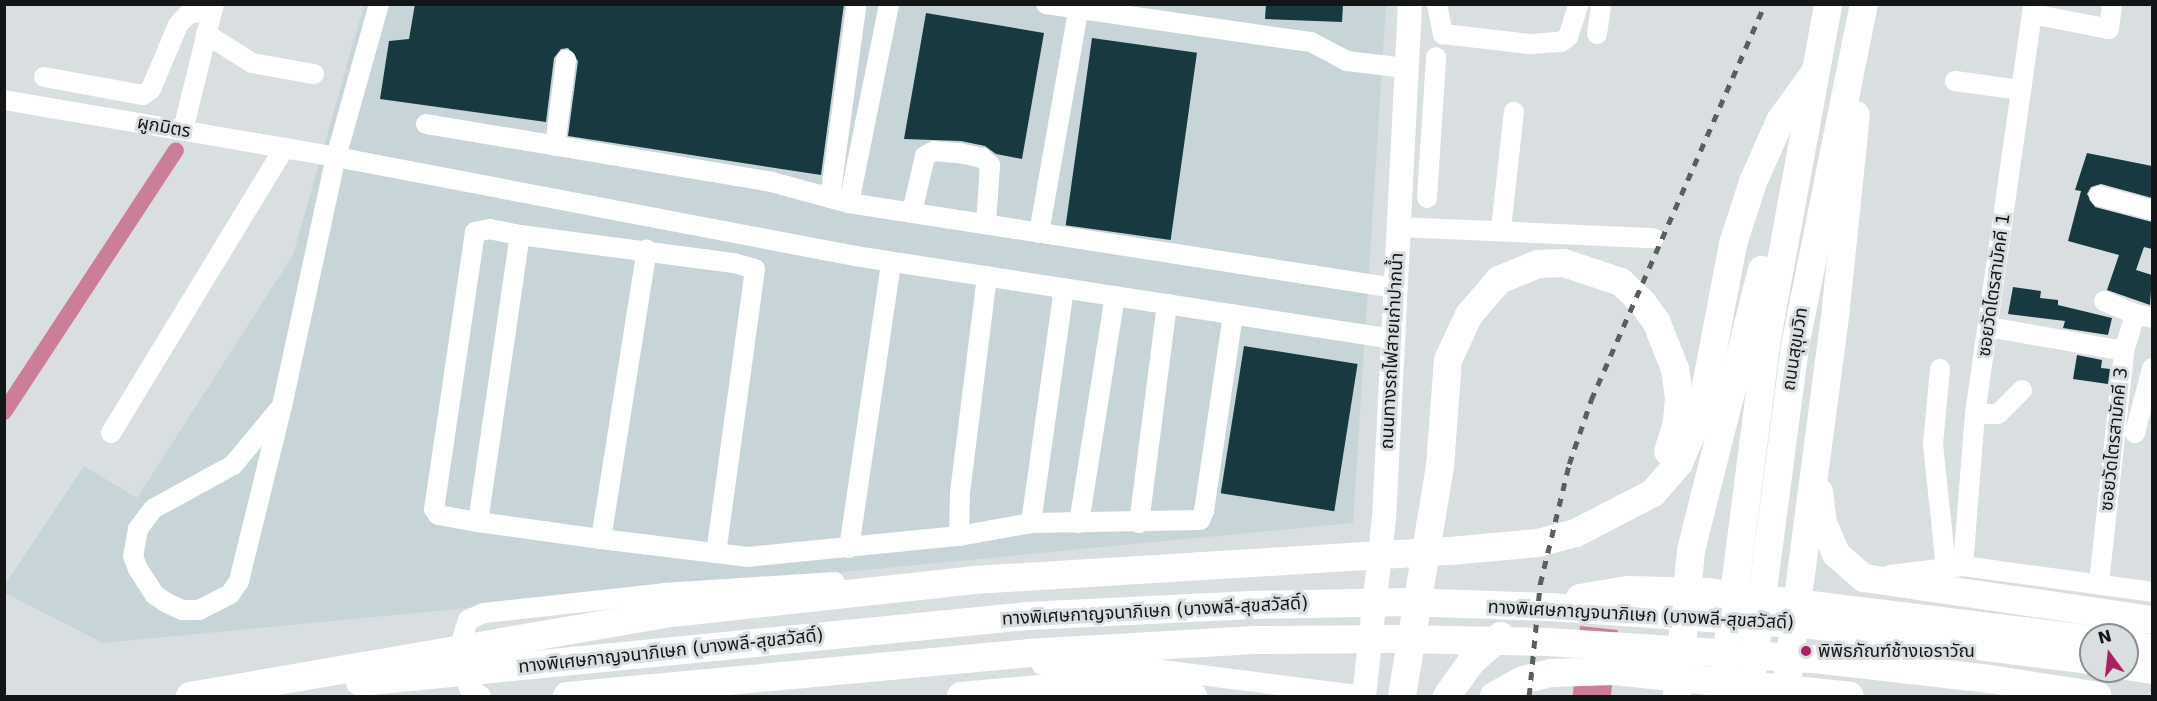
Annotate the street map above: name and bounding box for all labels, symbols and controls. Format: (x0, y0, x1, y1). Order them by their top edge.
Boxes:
street label: ผูกมิตร (136, 112, 192, 142)
street label: ซอยวัดไตรสามัคคี 1 (1973, 212, 2015, 358)
street label: ถนนทางรถไฟสายเก่าปากน้ำ (1376, 252, 1408, 450)
street label: ถนนสุขุมวิท (1778, 306, 1812, 392)
street label: ซอยวัดไตรสามัคคี 3 (2096, 366, 2132, 512)
street label: ทางพิเศษกาญจนาภิเษก (บางพลี-สุขสวัสดิ์) (1001, 592, 1309, 630)
street label: ทางพิเศษกาญจนาภิเษก (บางพลี-สุขสวัสดิ์) (1487, 596, 1795, 634)
north arrow (2079, 623, 2139, 683)
street label: ทางพิเศษกาญจนาภิเษก (บางพลี-สุขสวัสดิ์) (517, 624, 825, 678)
text: N (2096, 626, 2114, 648)
place label: พิพิธภัณฑ์ช้างเอราวัณ (1818, 640, 1975, 662)
marker: พิพิธภัณฑ์ช้างเอราวัณ (1799, 644, 1813, 658)

